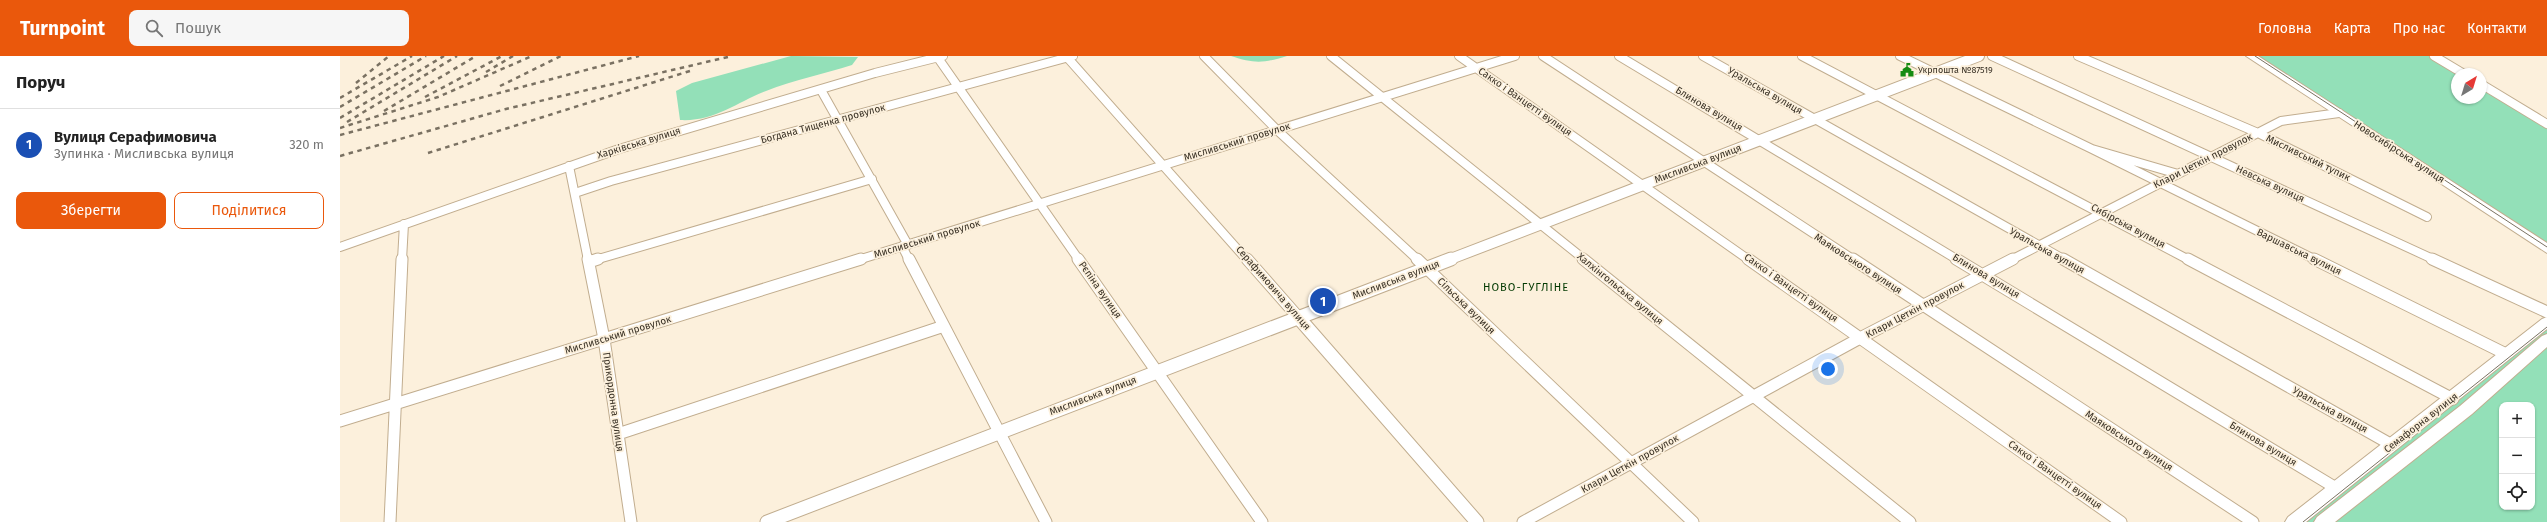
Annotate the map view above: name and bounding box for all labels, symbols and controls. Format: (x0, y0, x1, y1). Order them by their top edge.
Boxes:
search box (129, 10, 409, 46)
text: Turnpoint (20, 17, 105, 40)
icon: search (143, 17, 165, 39)
text: Пошук (175, 19, 221, 37)
text: Головна (2258, 20, 2312, 37)
text: Карта (2334, 20, 2371, 37)
text: Про нас (2393, 20, 2445, 37)
text: Контакти (2467, 20, 2527, 37)
public building icon: Укрпошта №87519 (1899, 62, 1915, 78)
street label: Сакко і Ванцетті вулиця (1476, 64, 1575, 139)
street label: Уральська вулиця (1726, 65, 1804, 117)
place label: Укрпошта №87519 (1918, 65, 1993, 75)
north arrow (2451, 68, 2487, 104)
text: Поруч (16, 72, 65, 93)
street label: Блинова вулиця (1673, 84, 1745, 134)
street label: Богдана Тищенка провулок (759, 101, 887, 146)
street label: Новосибірська вулиця (2351, 117, 2447, 186)
street label: Мисливський провулок (1182, 120, 1292, 164)
street label: Харківська вулиця (595, 124, 682, 161)
text: Вулиця Серафимовича (54, 128, 217, 146)
street label: Клари Цеткін провулок (2151, 130, 2255, 191)
street label: Мисливський тупик (2264, 132, 2353, 184)
text: 1 (26, 137, 32, 152)
text: 320 m (289, 137, 324, 152)
street label: Мисливська вулиця (1653, 142, 1743, 186)
text: Зупинка · Мисливська вулиця (54, 146, 234, 161)
street label: Невська вулиця (2234, 163, 2306, 205)
button: Зберегти (16, 192, 166, 229)
button: Поділитися (174, 192, 324, 229)
street label: Сибірська вулиця (2089, 200, 2168, 251)
street label: Мисливський провулок (872, 217, 982, 261)
street label: Уральська вулиця (2007, 225, 2087, 277)
street label: Варшавська вулиця (2255, 226, 2343, 278)
street label: Маяковського вулиця (1812, 231, 1904, 297)
street label: Серафимовича вулиця (1233, 243, 1313, 333)
street label: Халхінгольська вулиця (1575, 250, 1666, 327)
street label: Сакко і Ванцетті вулиця (1742, 250, 1841, 325)
street label: Блинова вулиця (1950, 251, 2022, 301)
street label: Мисливська вулиця (1351, 258, 1441, 302)
street label: Рєпіна вулиця (1076, 259, 1125, 321)
street label: Сільська вулиця (1435, 275, 1498, 337)
street label: Клари Цеткін провулок (1863, 278, 1967, 341)
district label: НОВО-ГУГЛІНЕ (1483, 281, 1569, 294)
pin: 1 (1310, 286, 1336, 316)
street label: Мисливський провулок (563, 313, 673, 357)
street label: Прикордонна вулиця (600, 352, 626, 452)
your location (1818, 359, 1838, 379)
street label: Мисливська вулиця (1048, 374, 1138, 418)
street label: Уральська вулиця (2290, 384, 2370, 436)
street label: Семафорна вулиця (2382, 390, 2460, 456)
map controls (2499, 402, 2535, 510)
button: + (2499, 402, 2535, 438)
street label: Маяковського вулиця (2083, 408, 2175, 474)
street label: Блинова вулиця (2227, 419, 2299, 469)
street label: Клари Цеткін провулок (1579, 431, 1681, 496)
street label: Сакко і Ванцетті вулиця (2006, 437, 2105, 512)
button: − (2499, 438, 2535, 474)
button: locate (2499, 474, 2535, 510)

